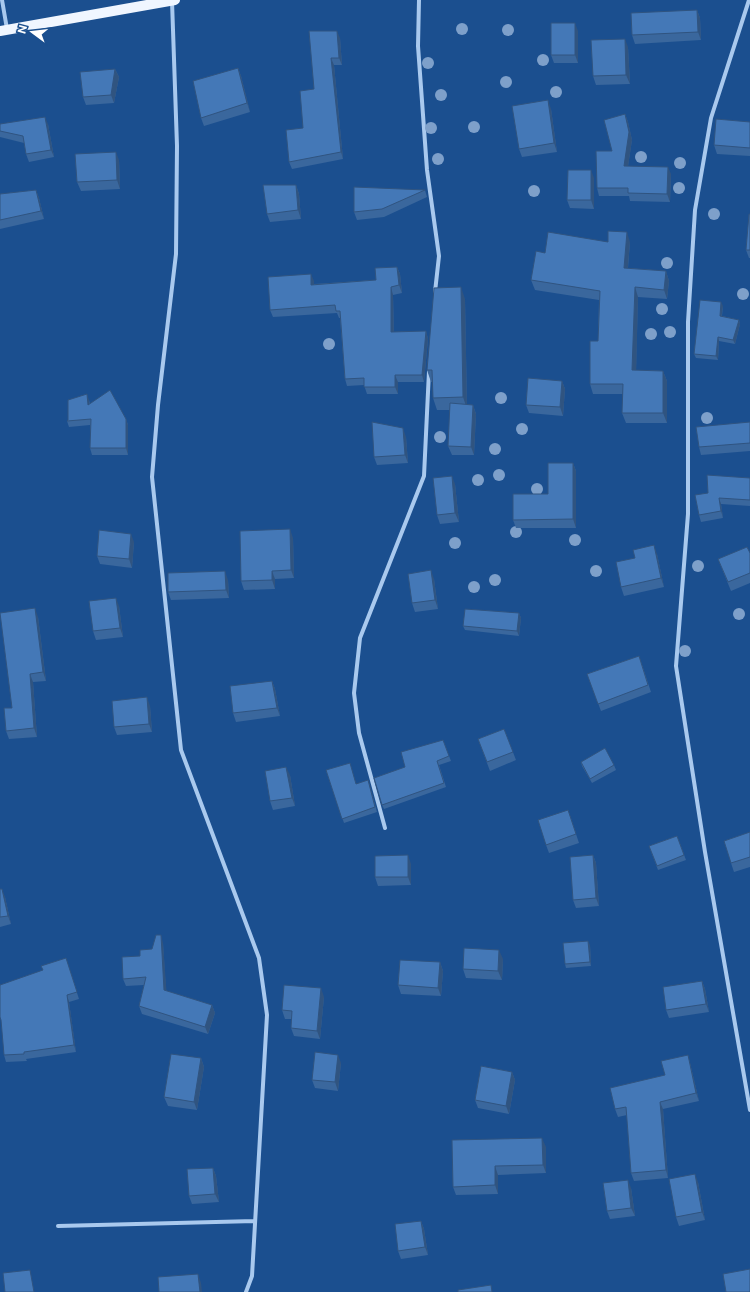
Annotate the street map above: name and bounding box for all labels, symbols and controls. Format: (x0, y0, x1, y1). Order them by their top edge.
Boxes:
north arrow (12, 12, 52, 52)
text: N (15, 24, 29, 35)

